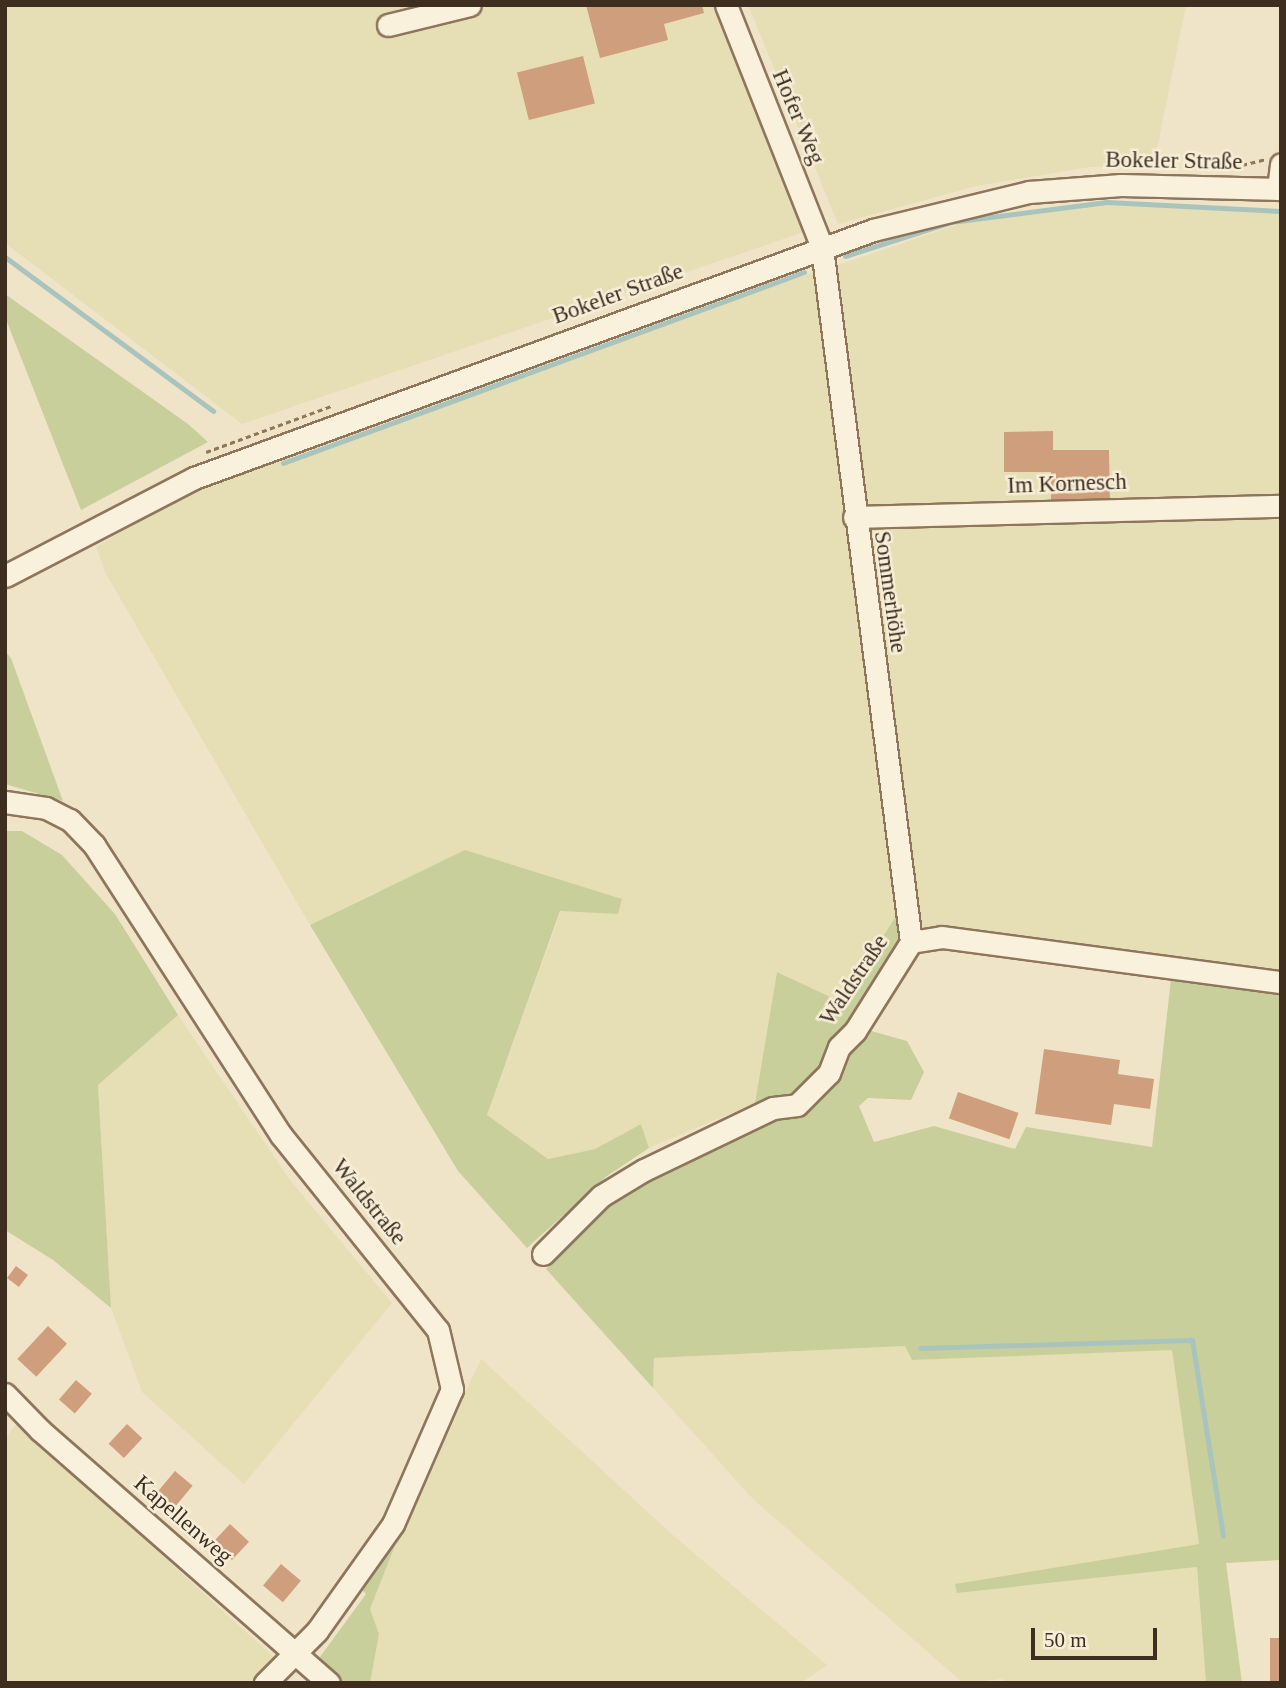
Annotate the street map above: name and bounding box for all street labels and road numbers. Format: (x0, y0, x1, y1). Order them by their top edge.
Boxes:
street label: Hofer Weg (766, 65, 830, 169)
street label: Bokeler Straße (1105, 146, 1243, 176)
street label: Bokeler Straße (549, 258, 687, 330)
street label: Im Kornesch (1007, 468, 1127, 500)
street label: Sommerhöhe (868, 529, 912, 655)
street label: Waldstraße (814, 930, 894, 1030)
street label: Waldstraße (326, 1153, 412, 1251)
street label: Kapellenweg (128, 1470, 238, 1570)

